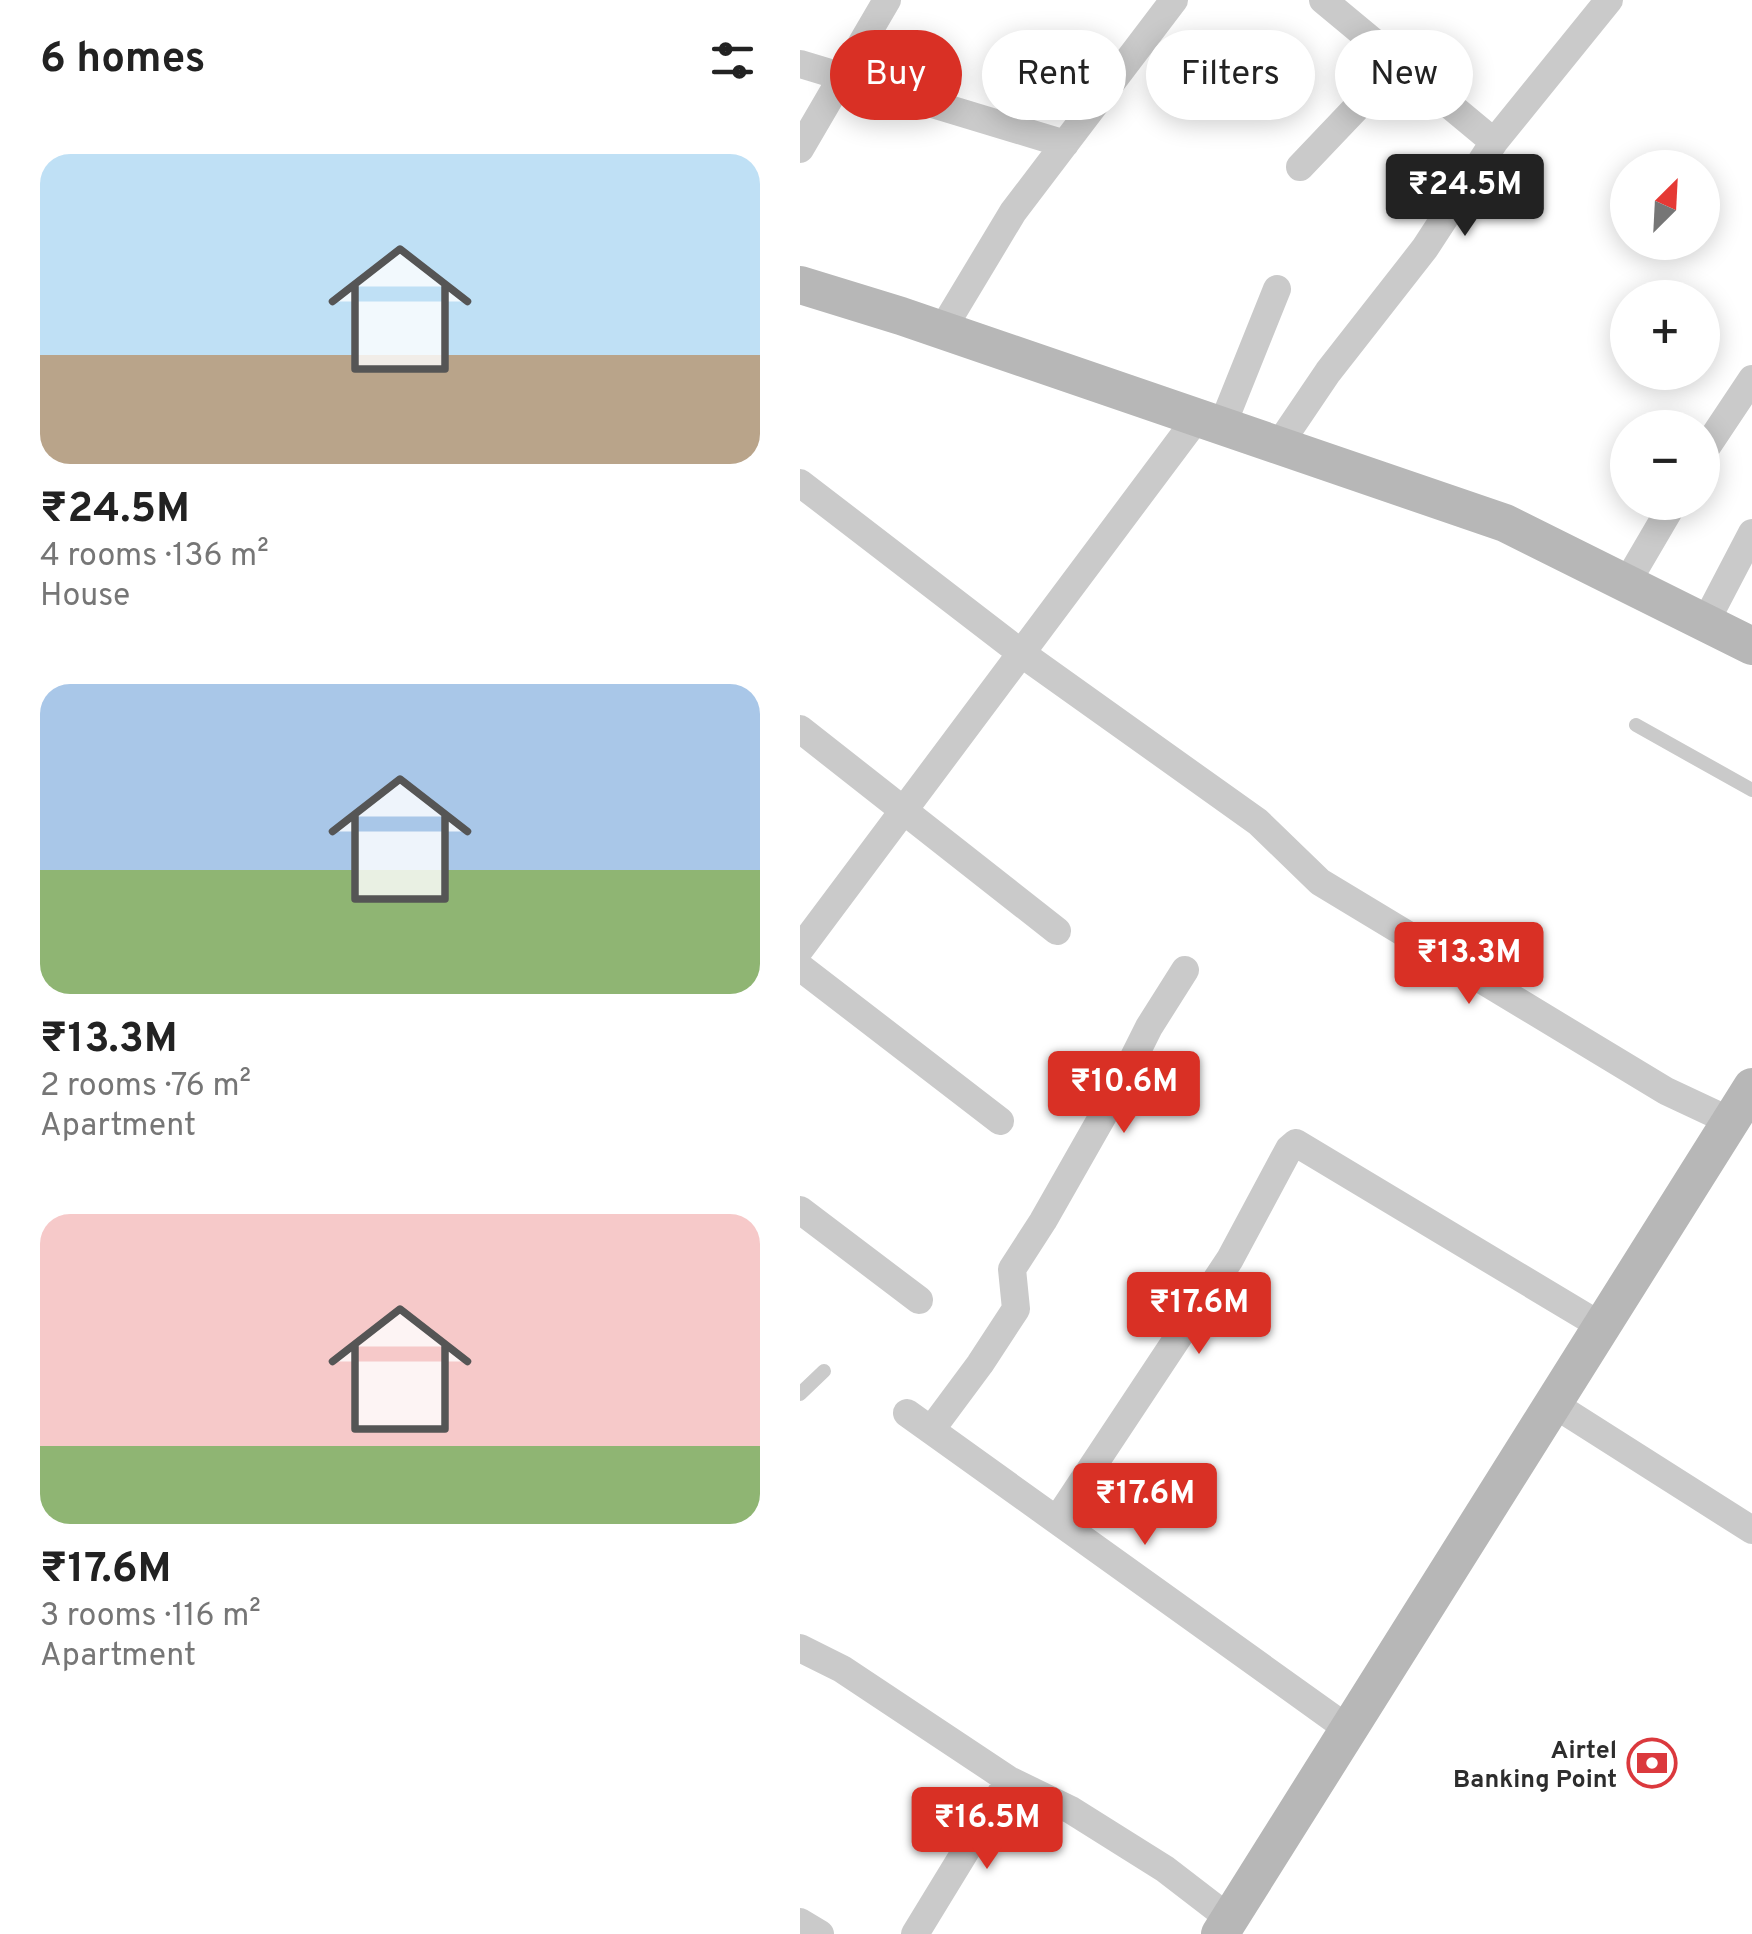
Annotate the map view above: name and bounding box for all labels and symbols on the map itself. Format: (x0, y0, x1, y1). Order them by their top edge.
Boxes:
north arrow (1610, 150, 1720, 260)
pin: ₹24.5M (1384, 154, 1546, 239)
pin: ₹13.3M (1388, 922, 1550, 1007)
pin: ₹10.6M (1043, 1051, 1205, 1136)
pin: ₹17.6M (1118, 1272, 1280, 1357)
pin: ₹17.6M (1064, 1463, 1226, 1548)
place label: Airtel Banking Point (1453, 1736, 1617, 1797)
bank icon: Airtel Banking Point (1626, 1737, 1678, 1789)
pin: ₹16.5M (906, 1787, 1068, 1872)

